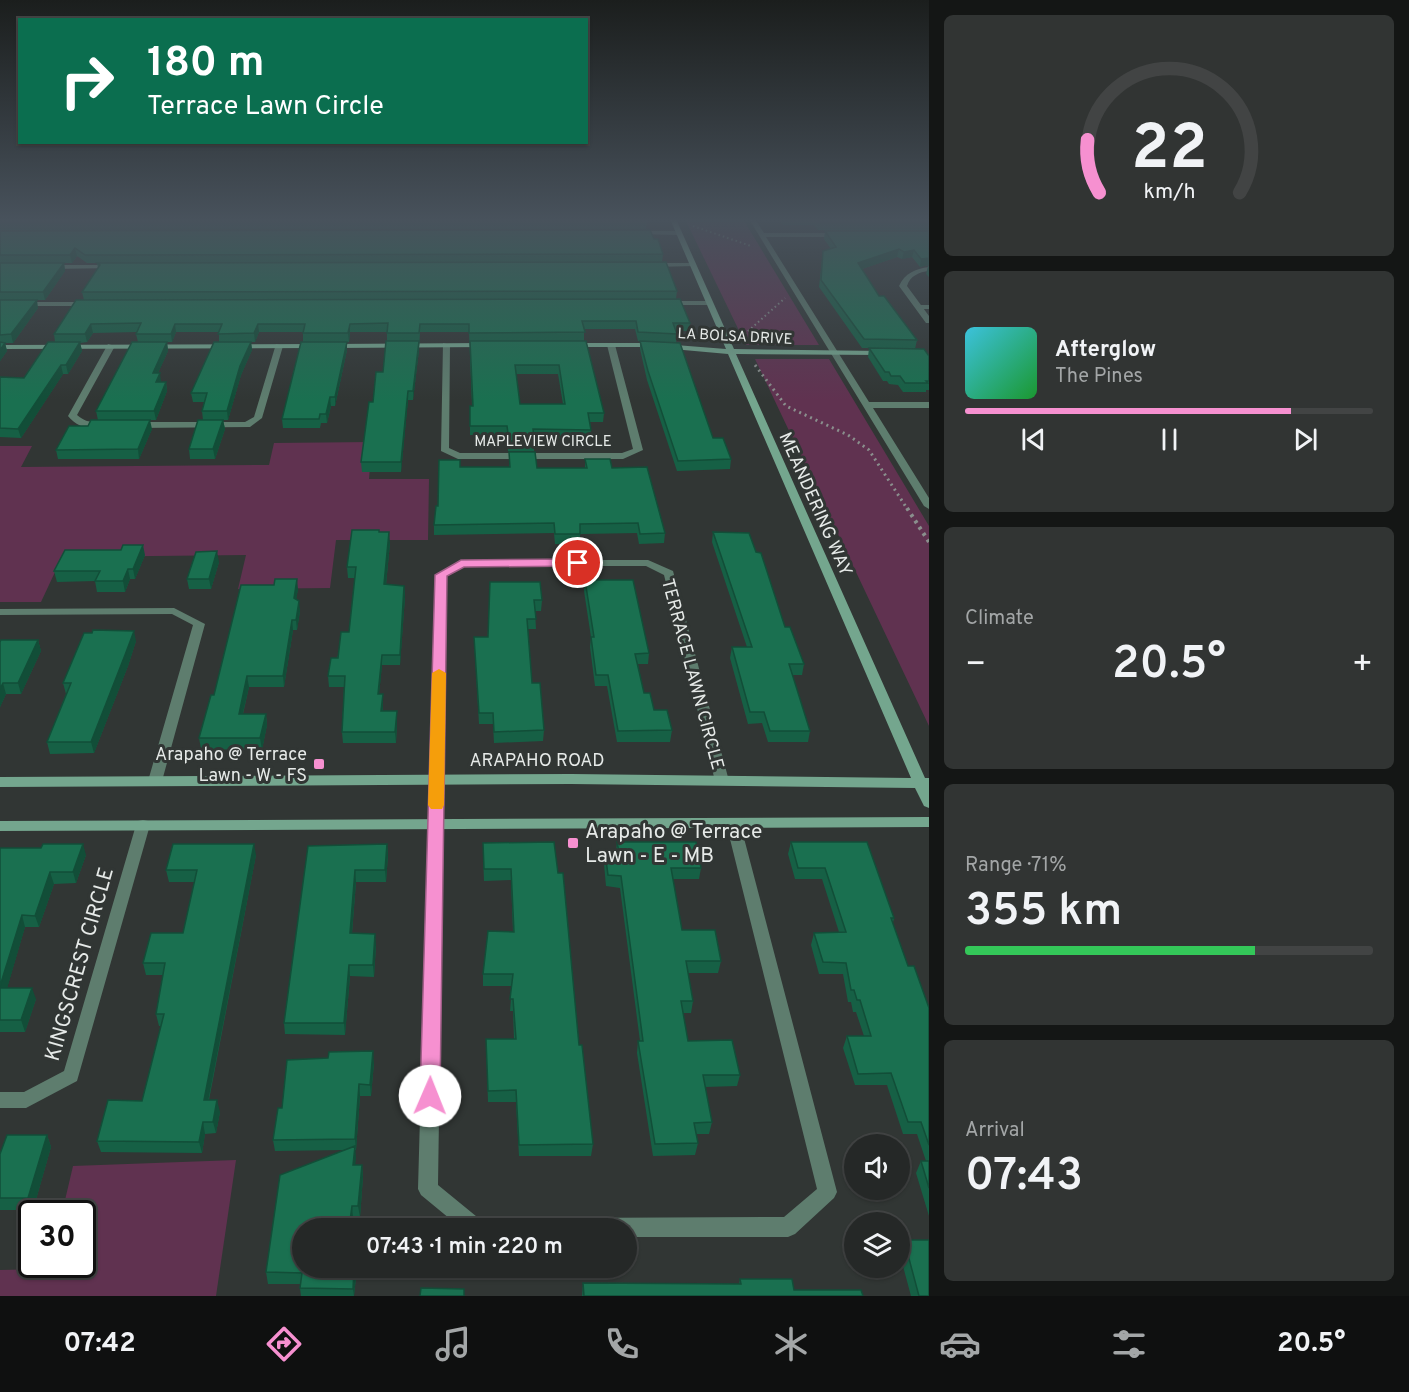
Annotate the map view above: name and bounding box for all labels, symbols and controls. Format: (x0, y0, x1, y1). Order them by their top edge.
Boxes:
text: 180 m (147, 38, 264, 91)
icon: right (48, 42, 126, 120)
text: Terrace Lawn Circle (147, 90, 384, 124)
text: 22 (1131, 112, 1207, 191)
text: km/h (1143, 179, 1195, 206)
street label: LA BOLSA DRIVE (677, 325, 793, 350)
text: Afterglow (1055, 337, 1156, 364)
text: The Pines (1055, 364, 1143, 390)
icon: previous (1017, 423, 1050, 456)
icon: pause (1153, 423, 1186, 456)
icon: next (1289, 423, 1322, 456)
street label: MEANDERING WAY (773, 429, 857, 580)
street label: MAPLEVIEW CIRCLE (474, 433, 612, 452)
pin (552, 537, 603, 588)
icon: arrive (561, 546, 594, 579)
street label: TERRACE LAWN CIRCLE (655, 576, 728, 772)
text: Climate (965, 606, 1034, 632)
text: 20.5° (1112, 637, 1226, 694)
text: − (965, 645, 986, 687)
text: + (1352, 645, 1373, 687)
place label: Arapaho @ Terrace Lawn - W - FS (155, 744, 307, 788)
street label: ARAPAHO ROAD (470, 750, 604, 773)
marker: Arapaho @ Terrace Lawn - W - FS (312, 757, 326, 771)
place label: Arapaho @ Terrace Lawn - E - MB (585, 819, 762, 870)
marker: Arapaho @ Terrace Lawn - E - MB (566, 836, 580, 850)
text: Range · 71% (965, 853, 1067, 879)
street label: KINGSCREST CIRCLE (40, 864, 121, 1064)
text: 355 km (965, 884, 1122, 941)
position arrow (398, 1064, 462, 1128)
text: Arrival (965, 1118, 1025, 1144)
map controls (844, 1134, 910, 1278)
button: sound (844, 1134, 910, 1200)
text: 07:43 (965, 1149, 1083, 1206)
speed limit sign: 30 (18, 1200, 96, 1278)
button: layers (844, 1212, 910, 1278)
text: 07:43 · 1 min · 220 m (366, 1234, 563, 1261)
icon: directions (263, 1323, 305, 1365)
icon: music (432, 1323, 474, 1365)
icon: phone (601, 1323, 643, 1365)
icon: climate (770, 1323, 812, 1365)
icon: car (939, 1323, 981, 1365)
icon: filters (1108, 1323, 1150, 1365)
text: 07:42 (64, 1327, 136, 1361)
text: 20.5° (1277, 1327, 1345, 1361)

